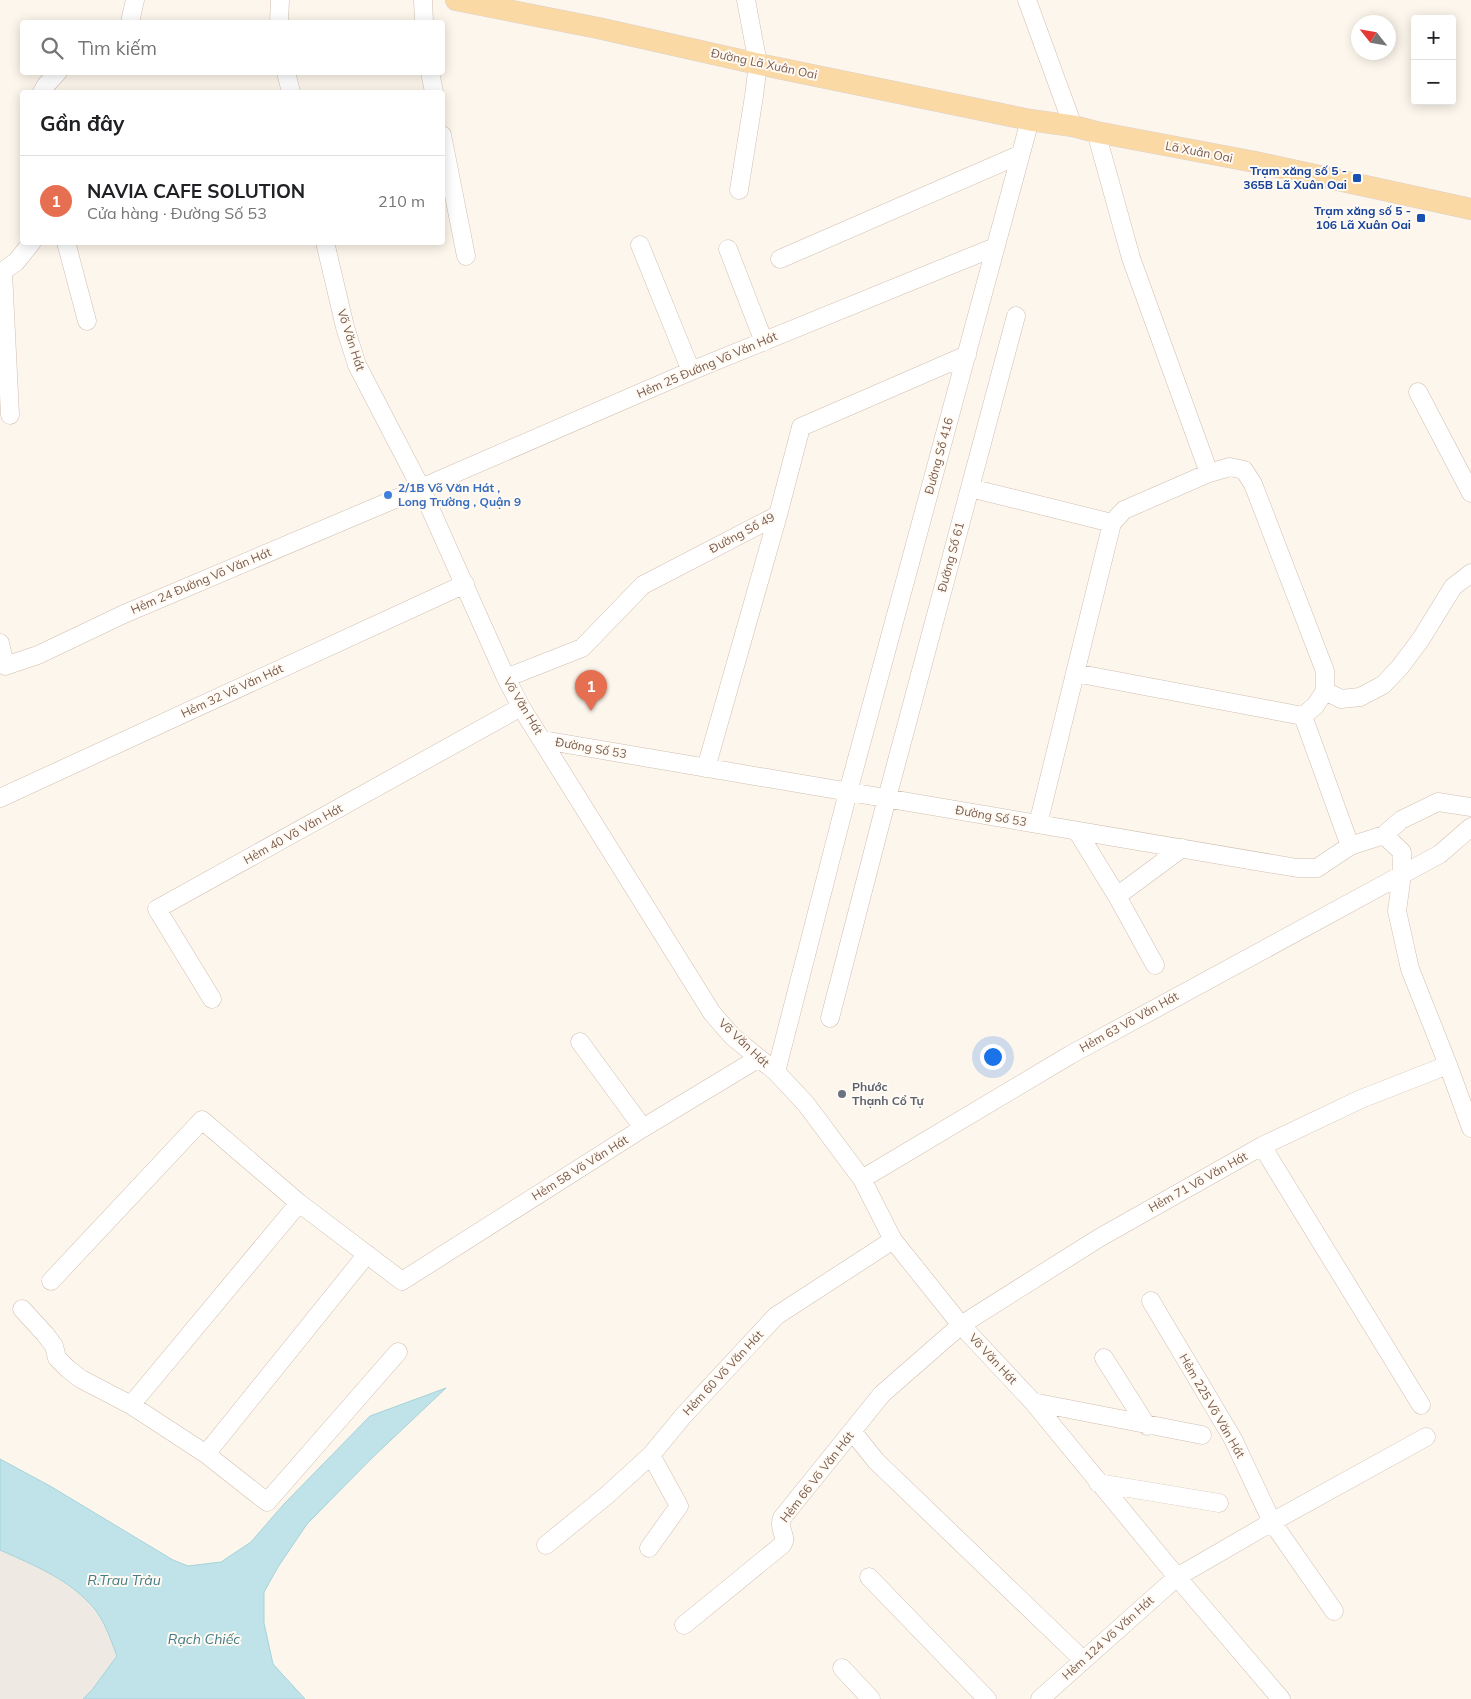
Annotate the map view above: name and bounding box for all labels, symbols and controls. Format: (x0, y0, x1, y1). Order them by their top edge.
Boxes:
north arrow (1351, 15, 1396, 60)
map controls (1411, 15, 1456, 105)
button: + (1411, 15, 1456, 60)
search box (20, 20, 445, 75)
icon: search (38, 34, 66, 62)
text: Tìm kiếm (78, 36, 157, 60)
street label: Đường Lã Xuân Oai (710, 45, 819, 82)
button: − (1411, 60, 1456, 105)
text: Gần đây (40, 110, 124, 136)
street label: Lã Xuân Oai (1164, 138, 1234, 165)
place label: Trạm xăng số 5 - 365B Lã Xuân Oai (1243, 163, 1347, 192)
marker: Trạm xăng số 5 - 365B Lã Xuân Oai (1351, 172, 1363, 184)
text: NAVIA CAFE SOLUTION (87, 179, 305, 203)
text: 1 (51, 191, 61, 211)
text: 210 m (378, 191, 425, 211)
text: Cửa hàng · Đường Số 53 (87, 203, 267, 223)
place label: Trạm xăng số 5 - 106 Lã Xuân Oai (1314, 203, 1411, 232)
marker: Trạm xăng số 5 - 106 Lã Xuân Oai (1415, 212, 1427, 224)
street label: Võ Văn Hát (334, 307, 368, 373)
street label: Hẻm 25 Đường Võ Văn Hát (634, 328, 779, 401)
street label: Đường Số 416 (921, 416, 956, 496)
place label: 2/1B Võ Văn Hát , Long Trường , Quận 9 (398, 480, 521, 509)
marker: 2/1B Võ Văn Hát , Long Trường , Quận 9 (382, 489, 394, 501)
street label: Đường Số 49 (706, 509, 777, 556)
street label: Đường Số 61 (934, 520, 967, 594)
street label: Hẻm 24 Đường Võ Văn Hát (128, 544, 273, 617)
street label: Hẻm 32 Võ Văn Hát (178, 660, 285, 721)
pin: 1 (575, 670, 607, 711)
street label: Võ Văn Hát (501, 674, 546, 737)
street label: Đường Số 53 (554, 734, 628, 761)
street label: Hẻm 40 Võ Văn Hát (241, 800, 345, 867)
street label: Đường Số 53 (954, 802, 1028, 829)
street label: Hẻm 63 Võ Văn Hát (1077, 988, 1181, 1055)
street label: Võ Văn Hát (716, 1015, 773, 1070)
your location (980, 1044, 1006, 1070)
place label: Phước Thạnh Cổ Tự (852, 1079, 925, 1108)
marker: Phước Thạnh Cổ Tự (836, 1088, 848, 1100)
street label: Hẻm 58 Võ Văn Hát (529, 1132, 631, 1203)
street label: Hẻm 71 Võ Văn Hát (1146, 1148, 1250, 1215)
street label: Hẻm 60 Võ Văn Hát (679, 1327, 766, 1418)
street label: Võ Văn Hát (966, 1330, 1021, 1387)
street label: Hẻm 225 Võ Văn Hát (1176, 1351, 1248, 1461)
street label: Hẻm 66 Võ Văn Hát (777, 1428, 857, 1525)
water label: R.Trau Trảu (87, 1571, 161, 1589)
street label: Hẻm 124 Võ Văn Hát (1059, 1593, 1157, 1683)
water label: Rạch Chiếc (168, 1630, 240, 1648)

